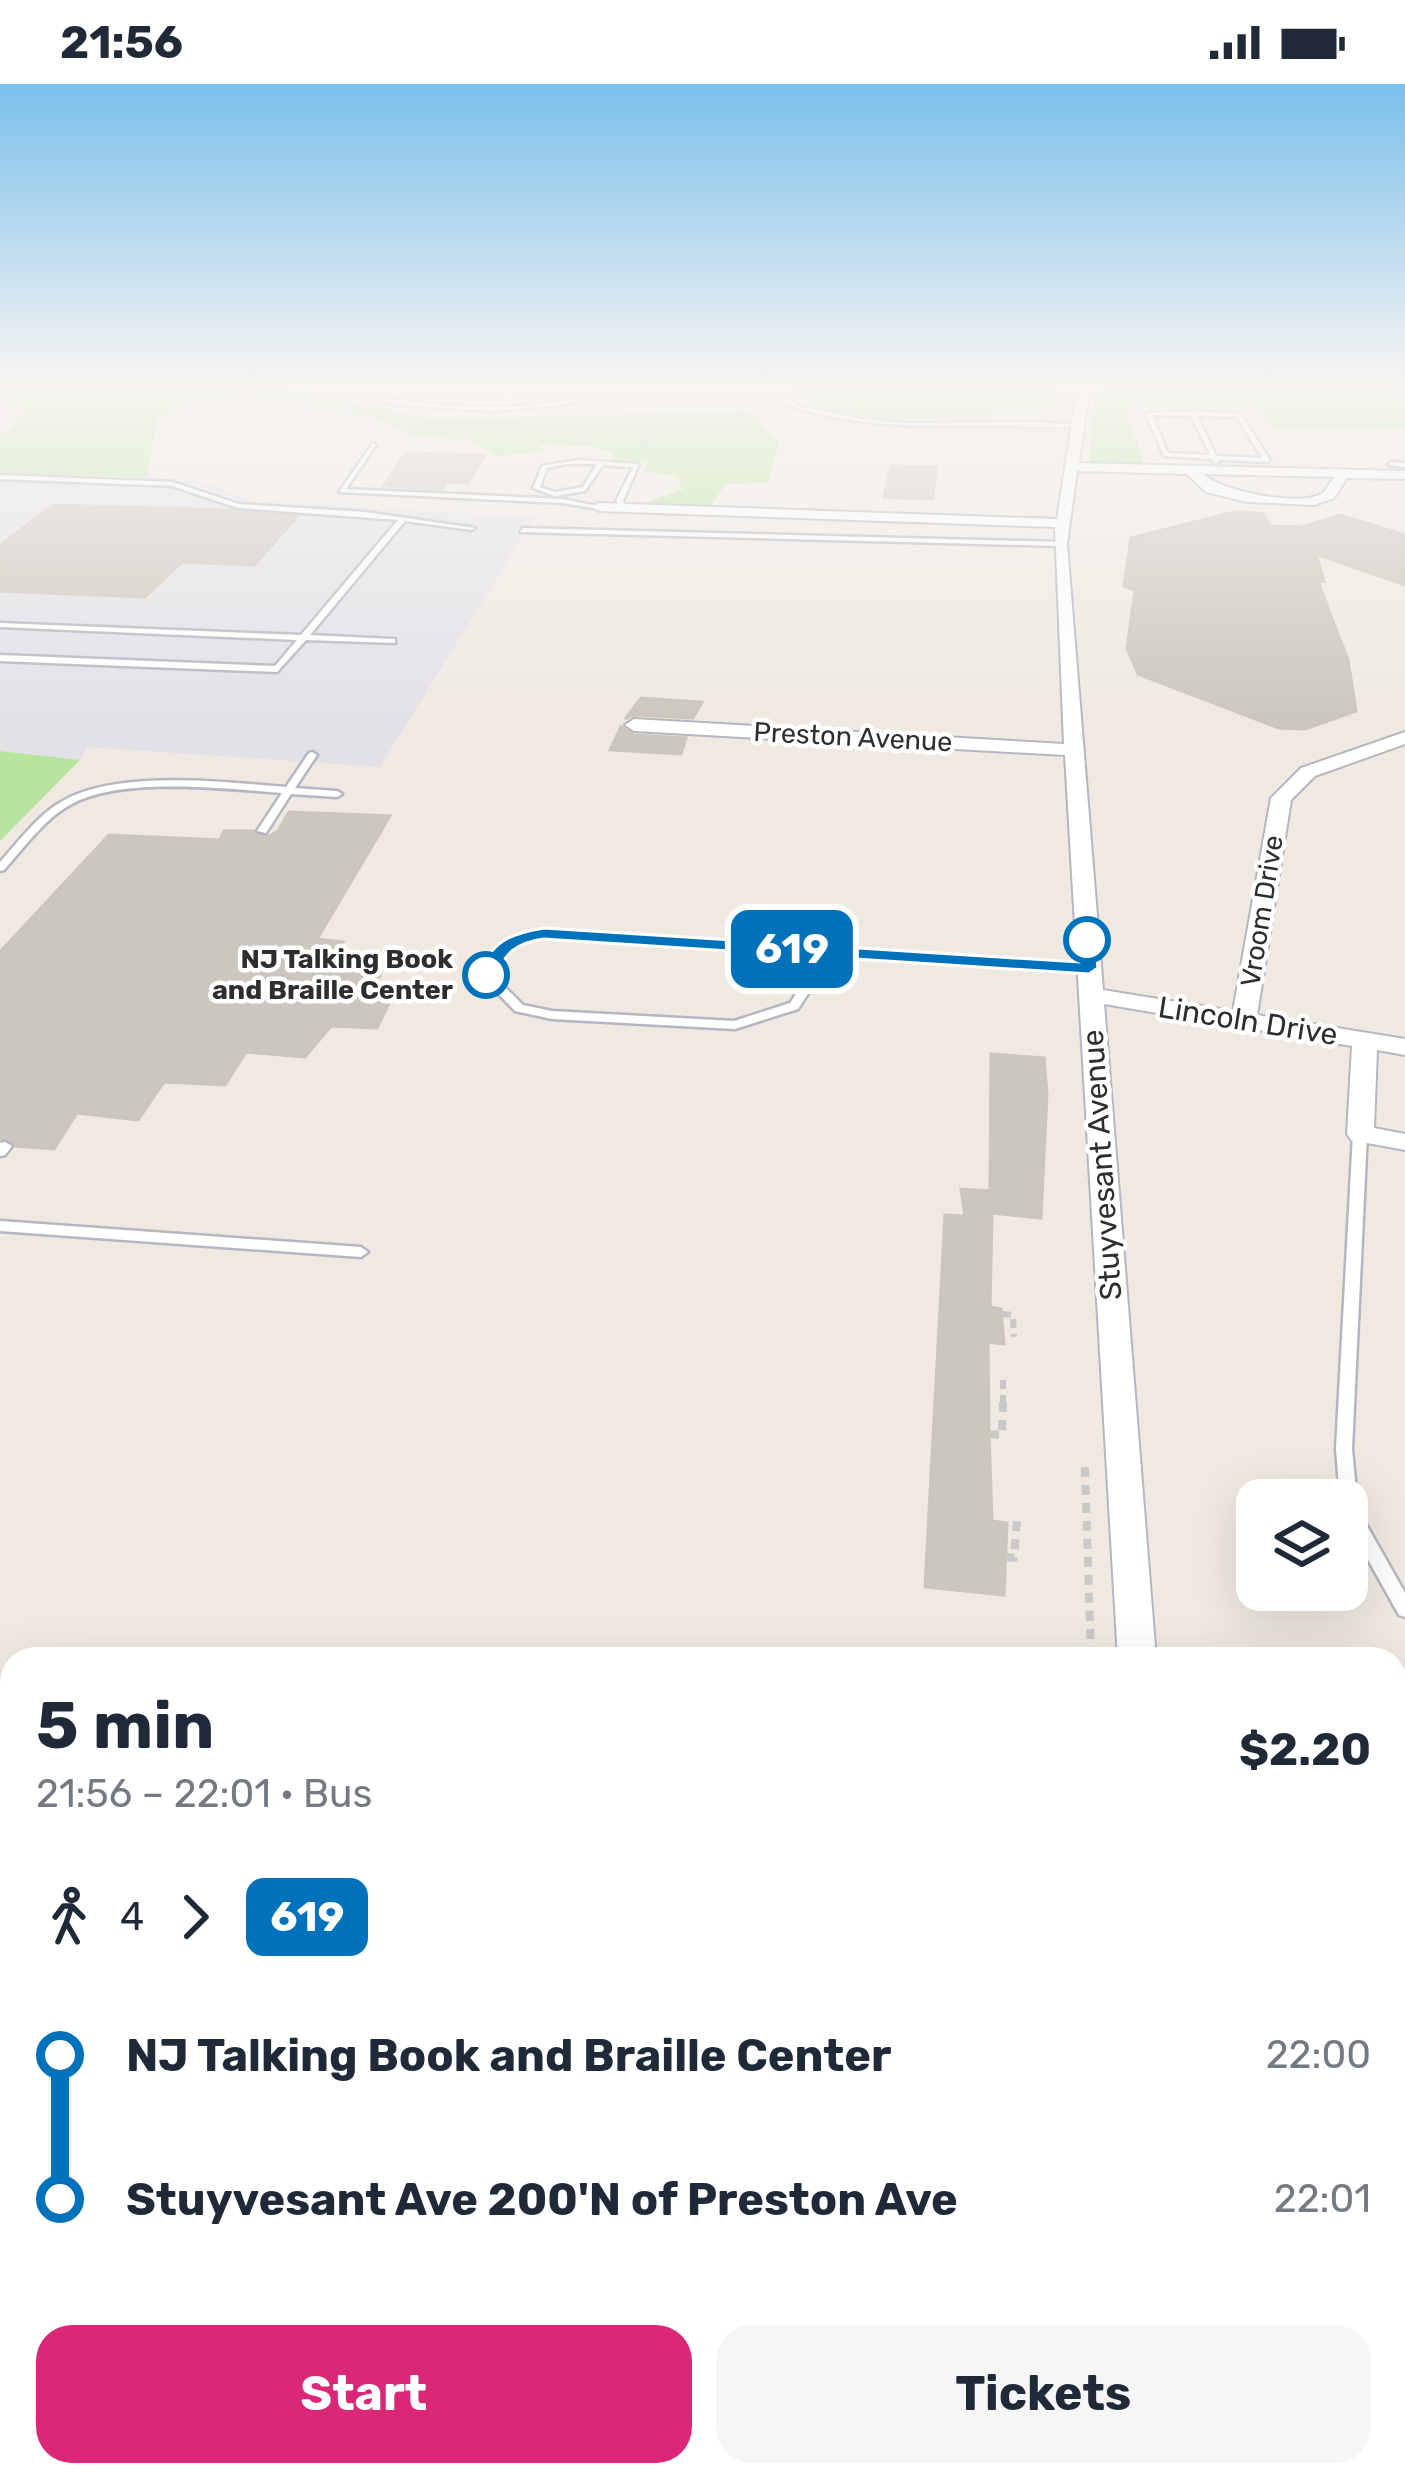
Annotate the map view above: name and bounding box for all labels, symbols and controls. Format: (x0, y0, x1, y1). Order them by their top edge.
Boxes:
text: 21:56 (60, 16, 183, 69)
street label: Preston Avenue (753, 716, 953, 758)
street label: Vroom Drive (1234, 833, 1290, 989)
line badge: 619 (723, 910, 861, 988)
unlabelled marker (1065, 918, 1109, 962)
text: 619 (755, 924, 829, 974)
place label: NJ Talking Book and Braille Center (212, 943, 453, 1006)
marker: NJ Talking Book and Braille Center (464, 953, 508, 997)
street label: Lincoln Drive (1156, 989, 1340, 1053)
street label: Stuyvesant Avenue (1075, 1029, 1129, 1301)
map controls (1236, 1479, 1368, 1611)
button: layers (1236, 1479, 1368, 1611)
text: 5 min (36, 1686, 214, 1765)
text: $2.20 (1239, 1723, 1371, 1776)
text: 21:56 – 22:01 · Bus (36, 1771, 372, 1817)
icon: walk (36, 1884, 102, 1950)
icon: forward (162, 1884, 228, 1950)
text: 619 (270, 1892, 344, 1942)
text: 4 (120, 1894, 144, 1940)
text: NJ Talking Book and Braille Center (126, 2029, 891, 2082)
text: 22:00 (1266, 2032, 1371, 2078)
text: Stuyvesant Ave 200'N of Preston Ave (126, 2173, 958, 2226)
text: 22:01 (1274, 2176, 1371, 2222)
button: Start (36, 2325, 692, 2463)
button: Tickets (716, 2325, 1371, 2463)

